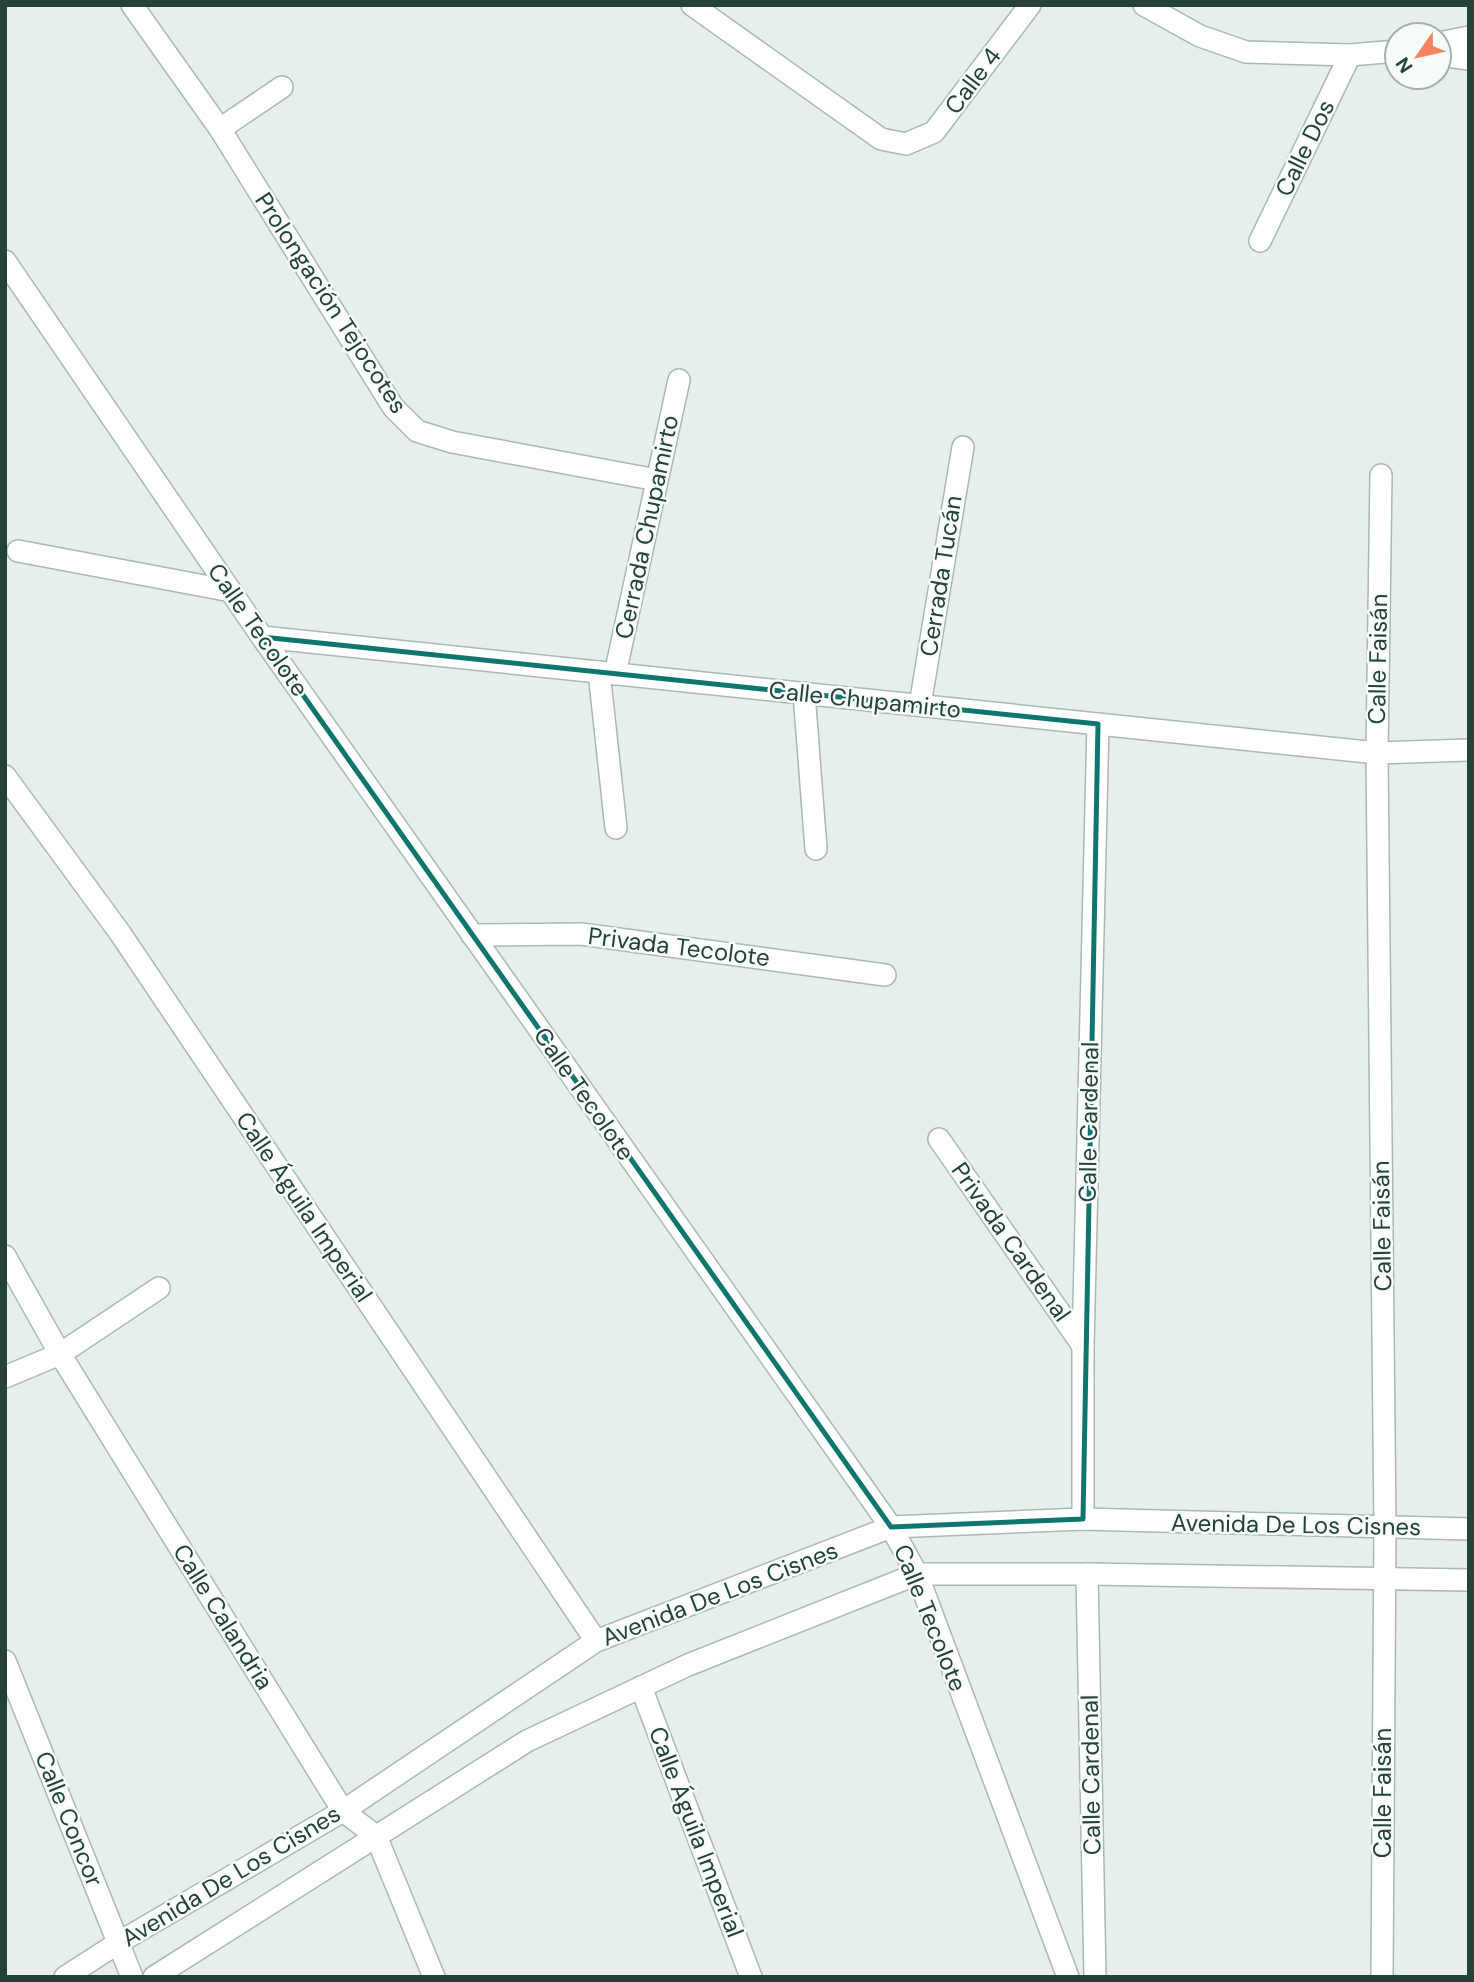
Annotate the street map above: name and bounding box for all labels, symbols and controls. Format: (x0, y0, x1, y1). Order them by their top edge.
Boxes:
north arrow (1383, 21, 1453, 91)
street label: Calle 4 (937, 41, 1008, 120)
text: N (1390, 52, 1419, 78)
street label: Calle Dos (1268, 94, 1341, 201)
street label: Prolongación Tejocotes (248, 186, 415, 419)
street label: Cerrada Chupamirto (608, 412, 685, 642)
street label: Cerrada Tucán (912, 493, 969, 659)
street label: Calle Tecolote (201, 557, 316, 702)
street label: Calle Faisán (1361, 593, 1394, 725)
street label: Calle Chupamirto (767, 674, 963, 725)
street label: Privada Tecolote (586, 920, 772, 973)
street label: Calle Tecolote (527, 1021, 642, 1166)
street label: Calle Cardenal (1072, 1041, 1105, 1203)
street label: Calle Águila Imperial (229, 1105, 380, 1308)
street label: Privada Cardenal (945, 1156, 1078, 1327)
street label: Calle Faisán (1365, 1160, 1398, 1292)
street label: Avenida De Los Cisnes (1171, 1507, 1421, 1542)
street label: Avenida De Los Cisnes (597, 1534, 842, 1653)
street label: Calle Calandria (166, 1538, 281, 1695)
street label: Calle Tecolote (887, 1540, 974, 1696)
street label: Calle Cardenal (1074, 1694, 1107, 1856)
street label: Calle Águila Imperial (642, 1722, 751, 1942)
street label: Calle Faisán (1367, 1728, 1398, 1858)
street label: Calle Concor (28, 1747, 111, 1891)
street label: Avenida De Los Cisnes (116, 1798, 346, 1953)

